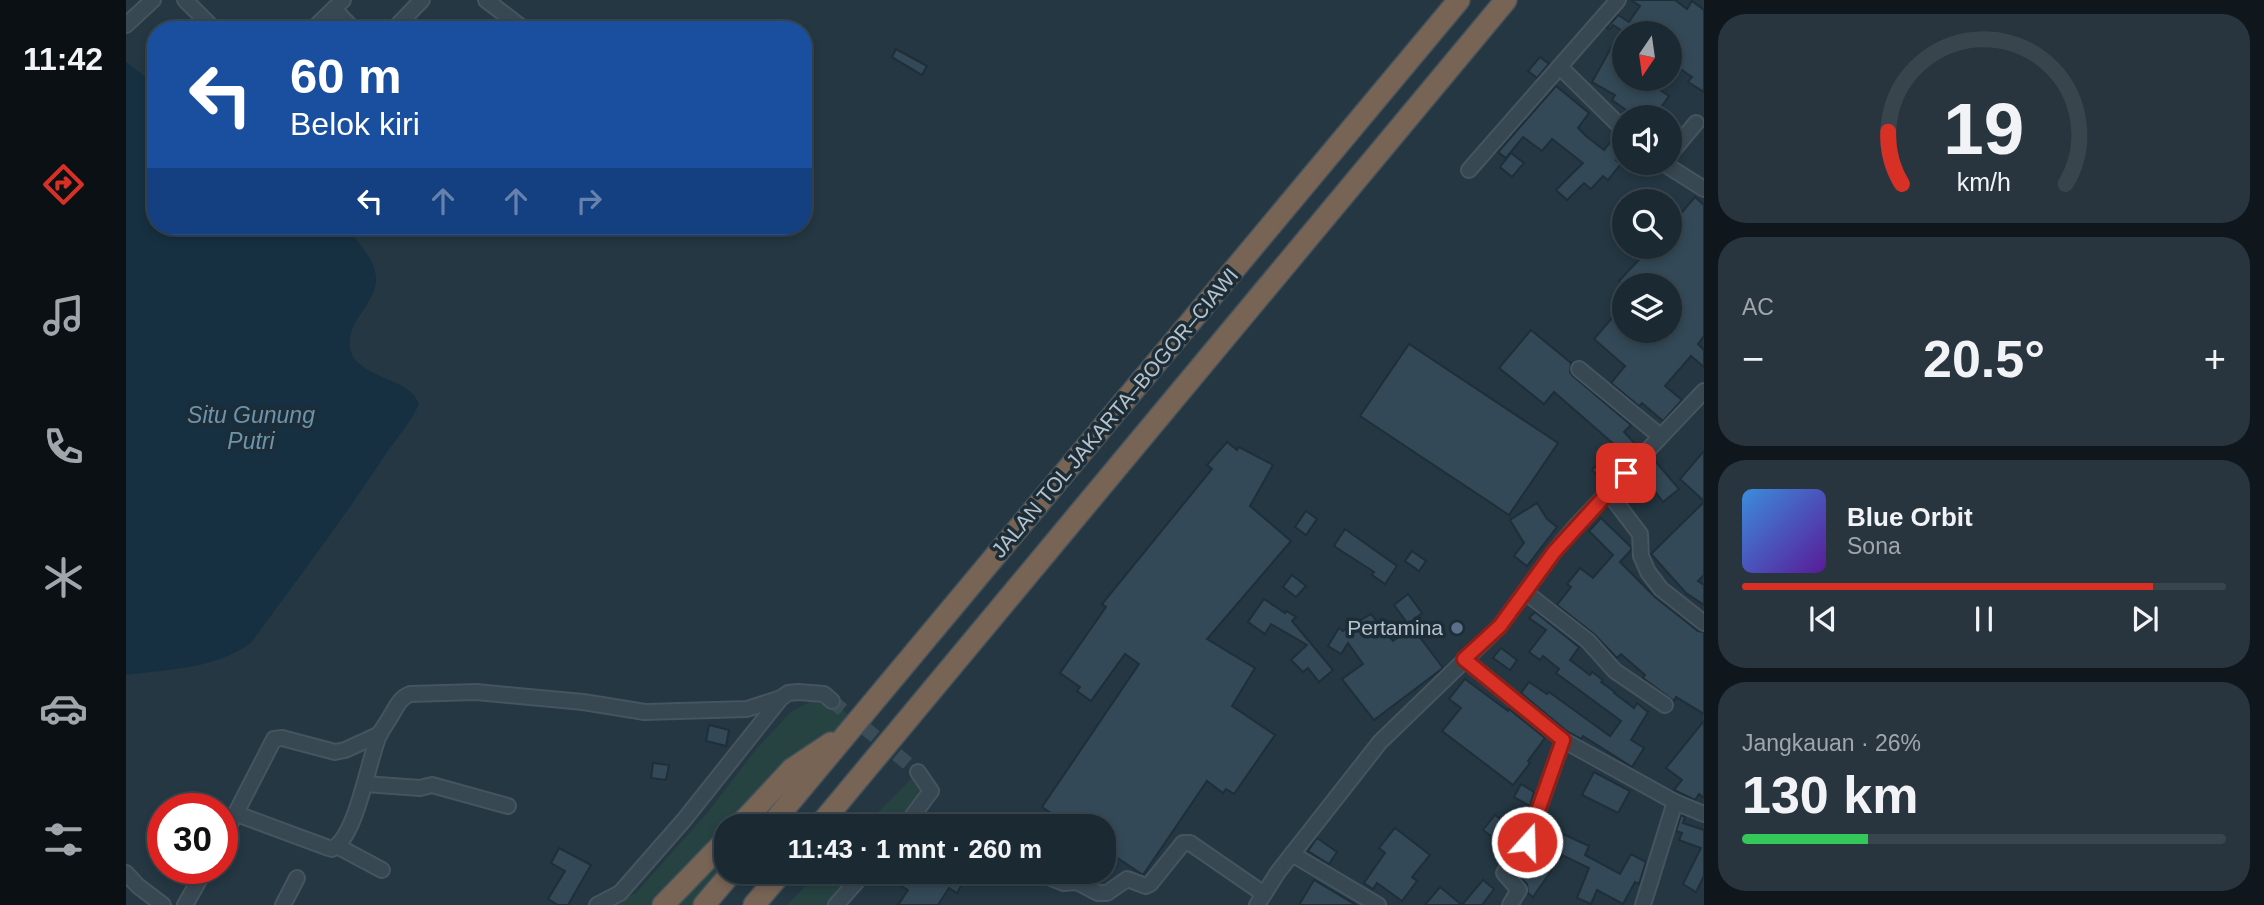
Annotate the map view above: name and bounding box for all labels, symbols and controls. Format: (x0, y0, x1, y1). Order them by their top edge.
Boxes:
north arrow (1612, 21, 1682, 91)
map controls (1612, 21, 1682, 343)
text: 11:42 (23, 41, 103, 77)
icon: left (175, 49, 266, 140)
text: 60 m (290, 49, 402, 103)
text: 19 (1944, 89, 2024, 170)
button: sound (1612, 105, 1682, 175)
text: Belok kiri (290, 106, 420, 142)
icon: directions (39, 160, 88, 209)
text: km/h (1957, 168, 2011, 196)
icon: left (351, 182, 389, 220)
icon: ahead (424, 182, 462, 220)
icon: ahead (497, 182, 535, 220)
icon: right (570, 182, 608, 220)
button: search (1612, 189, 1682, 259)
street label: JALAN TOL JAKARTA–BOGOR–CIAWI (987, 263, 1242, 562)
button: layers (1612, 273, 1682, 343)
icon: music (39, 291, 88, 340)
text: AC (1742, 294, 1774, 320)
text: 20.5° (1923, 330, 2045, 388)
text: − (1742, 338, 1764, 380)
text: + (2204, 338, 2226, 380)
water label: Situ Gunung Putri (187, 402, 315, 454)
icon: phone (39, 422, 88, 471)
pin (1596, 443, 1656, 503)
icon: arrive (1607, 454, 1645, 492)
text: Blue Orbit (1847, 502, 1973, 532)
text: Sona (1847, 533, 1901, 559)
icon: climate (39, 553, 88, 602)
icon: previous (1804, 600, 1842, 638)
icon: pause (1965, 600, 2003, 638)
icon: next (2126, 600, 2164, 638)
place label: Pertamina (1347, 616, 1443, 639)
marker: Pertamina (1449, 620, 1465, 636)
icon: car (39, 684, 88, 733)
text: Jangkauan · 26% (1742, 730, 1921, 756)
text: 130 km (1742, 766, 1918, 824)
speed limit sign: 30 (147, 793, 238, 884)
position arrow (1490, 805, 1564, 879)
icon: filters (39, 815, 88, 864)
text: 11:43 · 1 mnt · 260 m (788, 834, 1042, 864)

